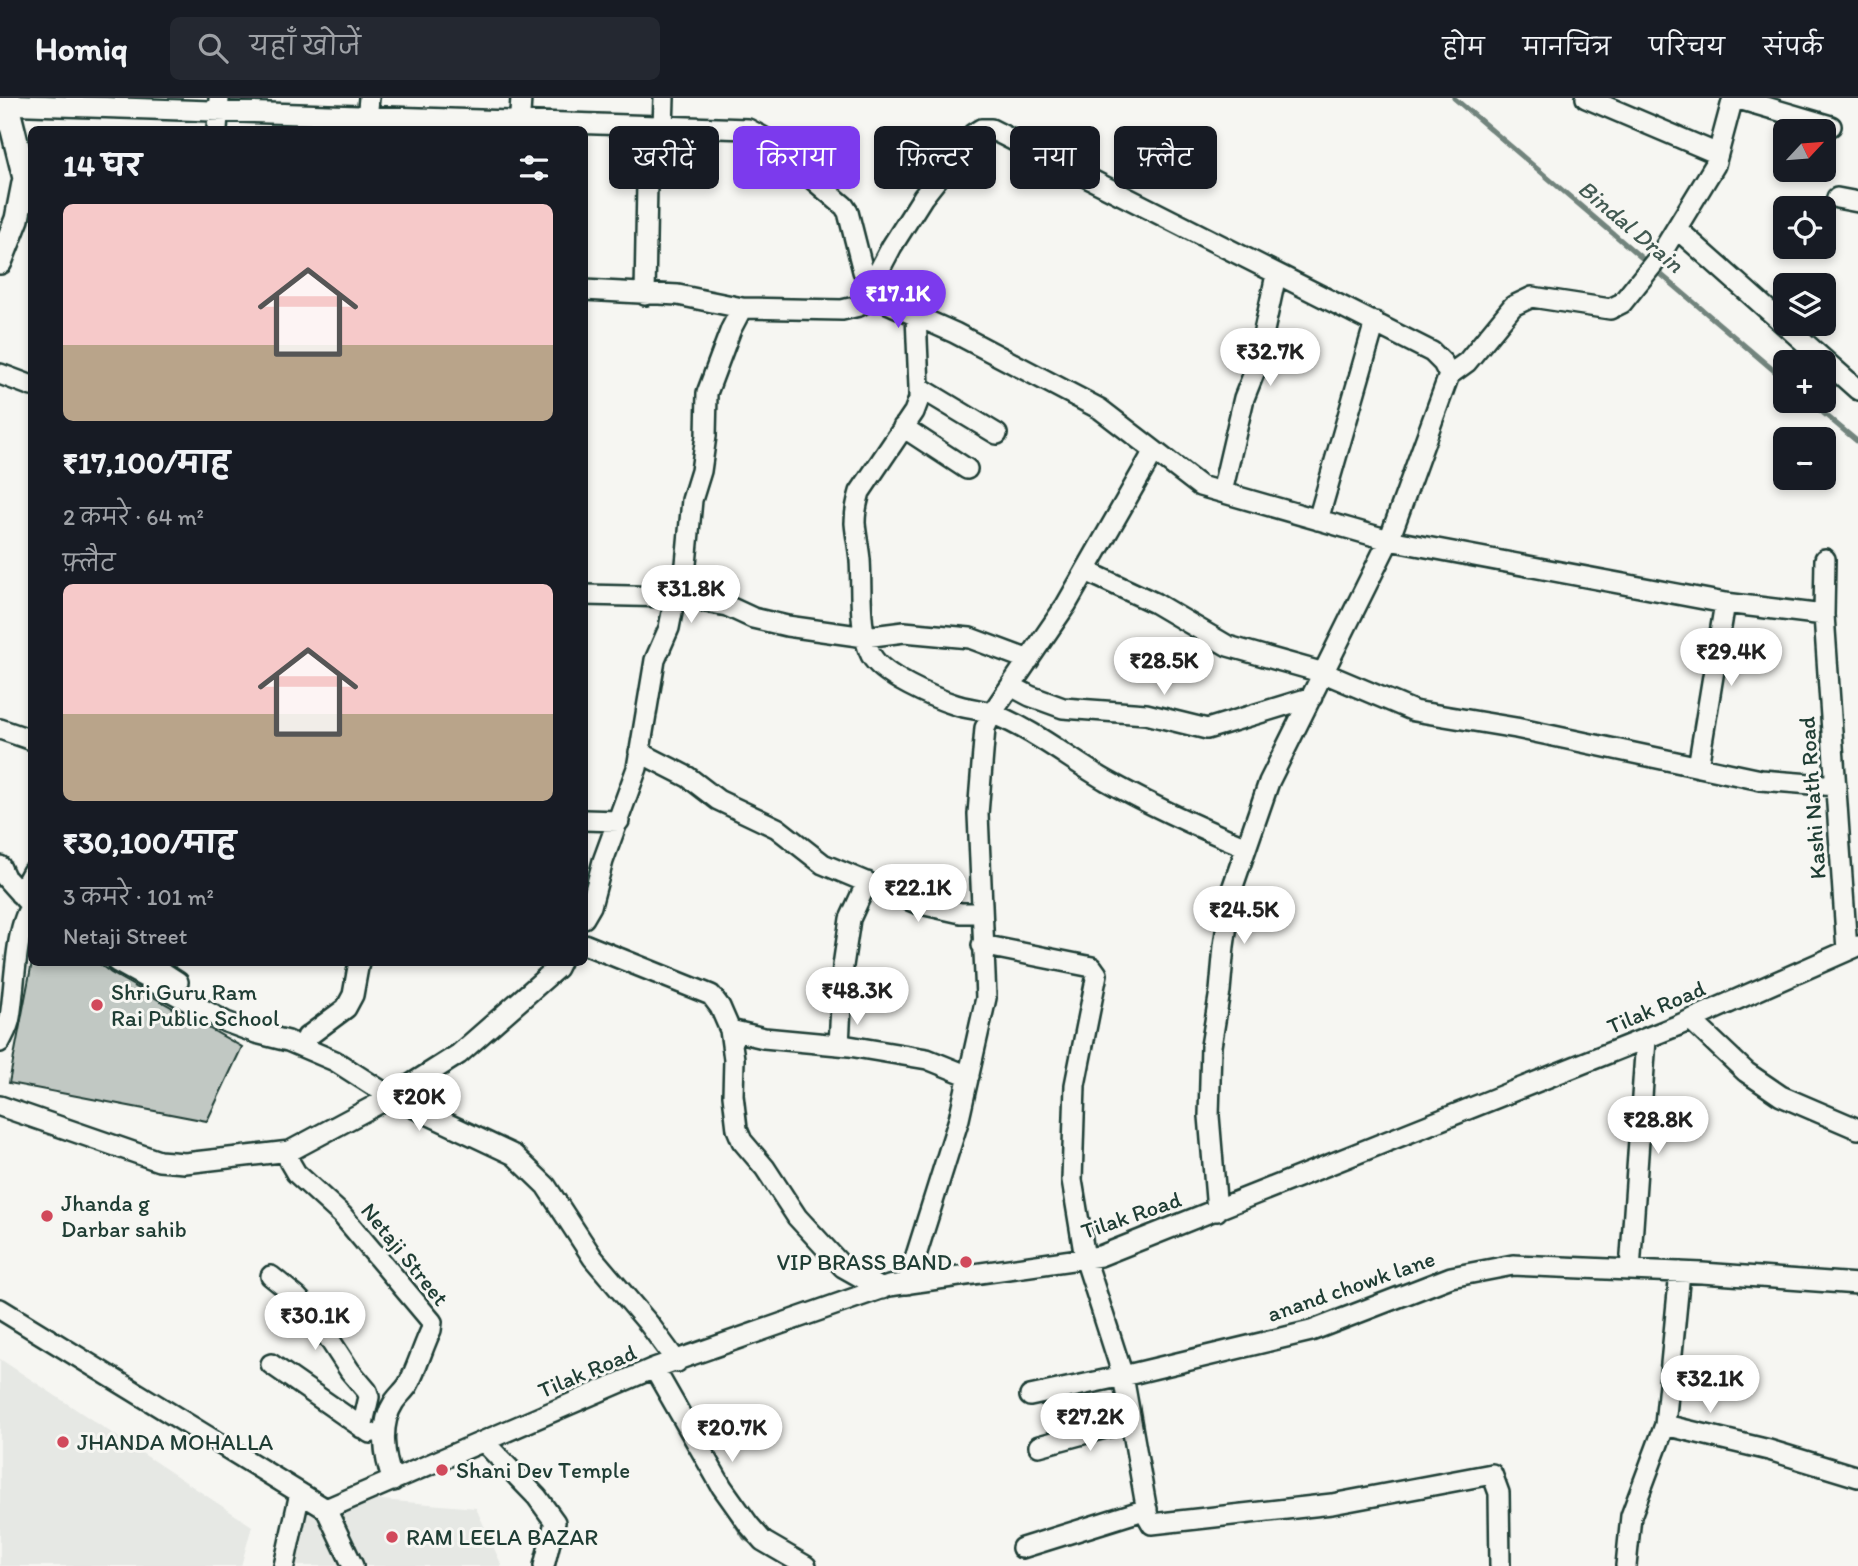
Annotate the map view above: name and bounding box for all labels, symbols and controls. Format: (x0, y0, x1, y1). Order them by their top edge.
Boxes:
search box (170, 17, 660, 80)
text: Homiq (35, 29, 128, 68)
icon: search (194, 29, 232, 67)
text: यहाँ खोजें (250, 30, 361, 62)
text: होम (1442, 32, 1485, 61)
text: मानचित्र (1523, 32, 1611, 61)
text: परिचय (1649, 32, 1725, 61)
text: संपर्क (1763, 32, 1823, 61)
north arrow (1773, 119, 1836, 182)
map controls (1773, 119, 1836, 490)
chip: खरीदें (609, 126, 719, 189)
chip: किराया (733, 126, 860, 189)
chip: फ़िल्टर (874, 126, 996, 189)
chip: नया (1010, 126, 1100, 189)
chip: फ़्लैट (1114, 126, 1217, 189)
text: 14 घर (63, 147, 142, 184)
icon: filters (515, 149, 553, 187)
water label: Bindal Drain (1572, 173, 1690, 279)
button: locate (1773, 196, 1836, 259)
icon: home (245, 249, 371, 375)
pin: ₹17.1K (841, 271, 955, 330)
button: layers (1773, 273, 1836, 336)
text: ₹17.1K (866, 279, 930, 307)
pin: ₹32.7K (1213, 328, 1327, 388)
text: ₹32.7K (1236, 337, 1304, 365)
button: + (1773, 350, 1836, 413)
button: − (1773, 427, 1836, 490)
text: ₹17,100/माह (63, 444, 230, 481)
text: 2 कमरे · 64 m² (63, 503, 204, 531)
text: फ़्लैट (63, 549, 115, 577)
pin: ₹31.8K (634, 566, 748, 625)
text: ₹31.8K (657, 574, 725, 602)
pin: ₹29.4K (1674, 628, 1788, 688)
icon: home (245, 629, 371, 755)
text: ₹29.4K (1696, 637, 1766, 665)
pin: ₹28.5K (1107, 638, 1221, 697)
text: ₹28.5K (1130, 646, 1198, 674)
street label: Kashi Nath Road (1792, 716, 1832, 880)
text: ₹30,100/माह (63, 824, 236, 861)
pin: ₹22.1K (861, 864, 975, 924)
text: ₹22.1K (885, 873, 951, 901)
text: 3 कमरे · 101 m² (63, 883, 214, 911)
pin: ₹24.5K (1187, 886, 1301, 946)
text: ₹24.5K (1209, 895, 1279, 923)
text: Netaji Street (63, 922, 187, 950)
pin: ₹48.3K (800, 968, 914, 1027)
street label: Tilak Road (1603, 974, 1710, 1040)
text: ₹48.3K (822, 976, 892, 1004)
place label: Shri Guru Ram Rai Public School (111, 978, 280, 1032)
marker: Shri Guru Ram Rai Public School (89, 997, 105, 1013)
pin: ₹20K (378, 1074, 460, 1133)
text: ₹20K (393, 1082, 445, 1110)
pin: ₹28.8K (1601, 1096, 1715, 1156)
text: ₹28.8K (1624, 1105, 1692, 1133)
street label: Tilak Road (1077, 1185, 1185, 1245)
place label: Jhanda g Darbar sahib (61, 1189, 187, 1243)
street label: Netaji Street (355, 1197, 455, 1311)
marker: Jhanda g Darbar sahib (39, 1208, 55, 1224)
street label: anand chowk lane (1263, 1244, 1439, 1328)
place label: VIP BRASS BAND (777, 1248, 952, 1276)
marker: VIP BRASS BAND (958, 1254, 974, 1270)
pin: ₹30.1K (258, 1292, 372, 1352)
text: ₹30.1K (281, 1301, 349, 1329)
street label: Tilak Road (534, 1338, 641, 1404)
pin: ₹32.1K (1653, 1356, 1767, 1415)
text: ₹32.1K (1677, 1364, 1743, 1392)
pin: ₹27.2K (1033, 1394, 1147, 1453)
text: ₹27.2K (1056, 1402, 1124, 1430)
pin: ₹20.7K (675, 1404, 789, 1464)
text: ₹20.7K (697, 1413, 767, 1441)
place label: JHANDA MOHALLA (77, 1428, 274, 1456)
marker: JHANDA MOHALLA (55, 1434, 71, 1450)
place label: Shani Dev Temple (456, 1456, 630, 1484)
marker: Shani Dev Temple (434, 1462, 450, 1478)
place label: RAM LEELA BAZAR (406, 1523, 598, 1551)
marker: RAM LEELA BAZAR (384, 1529, 400, 1545)

